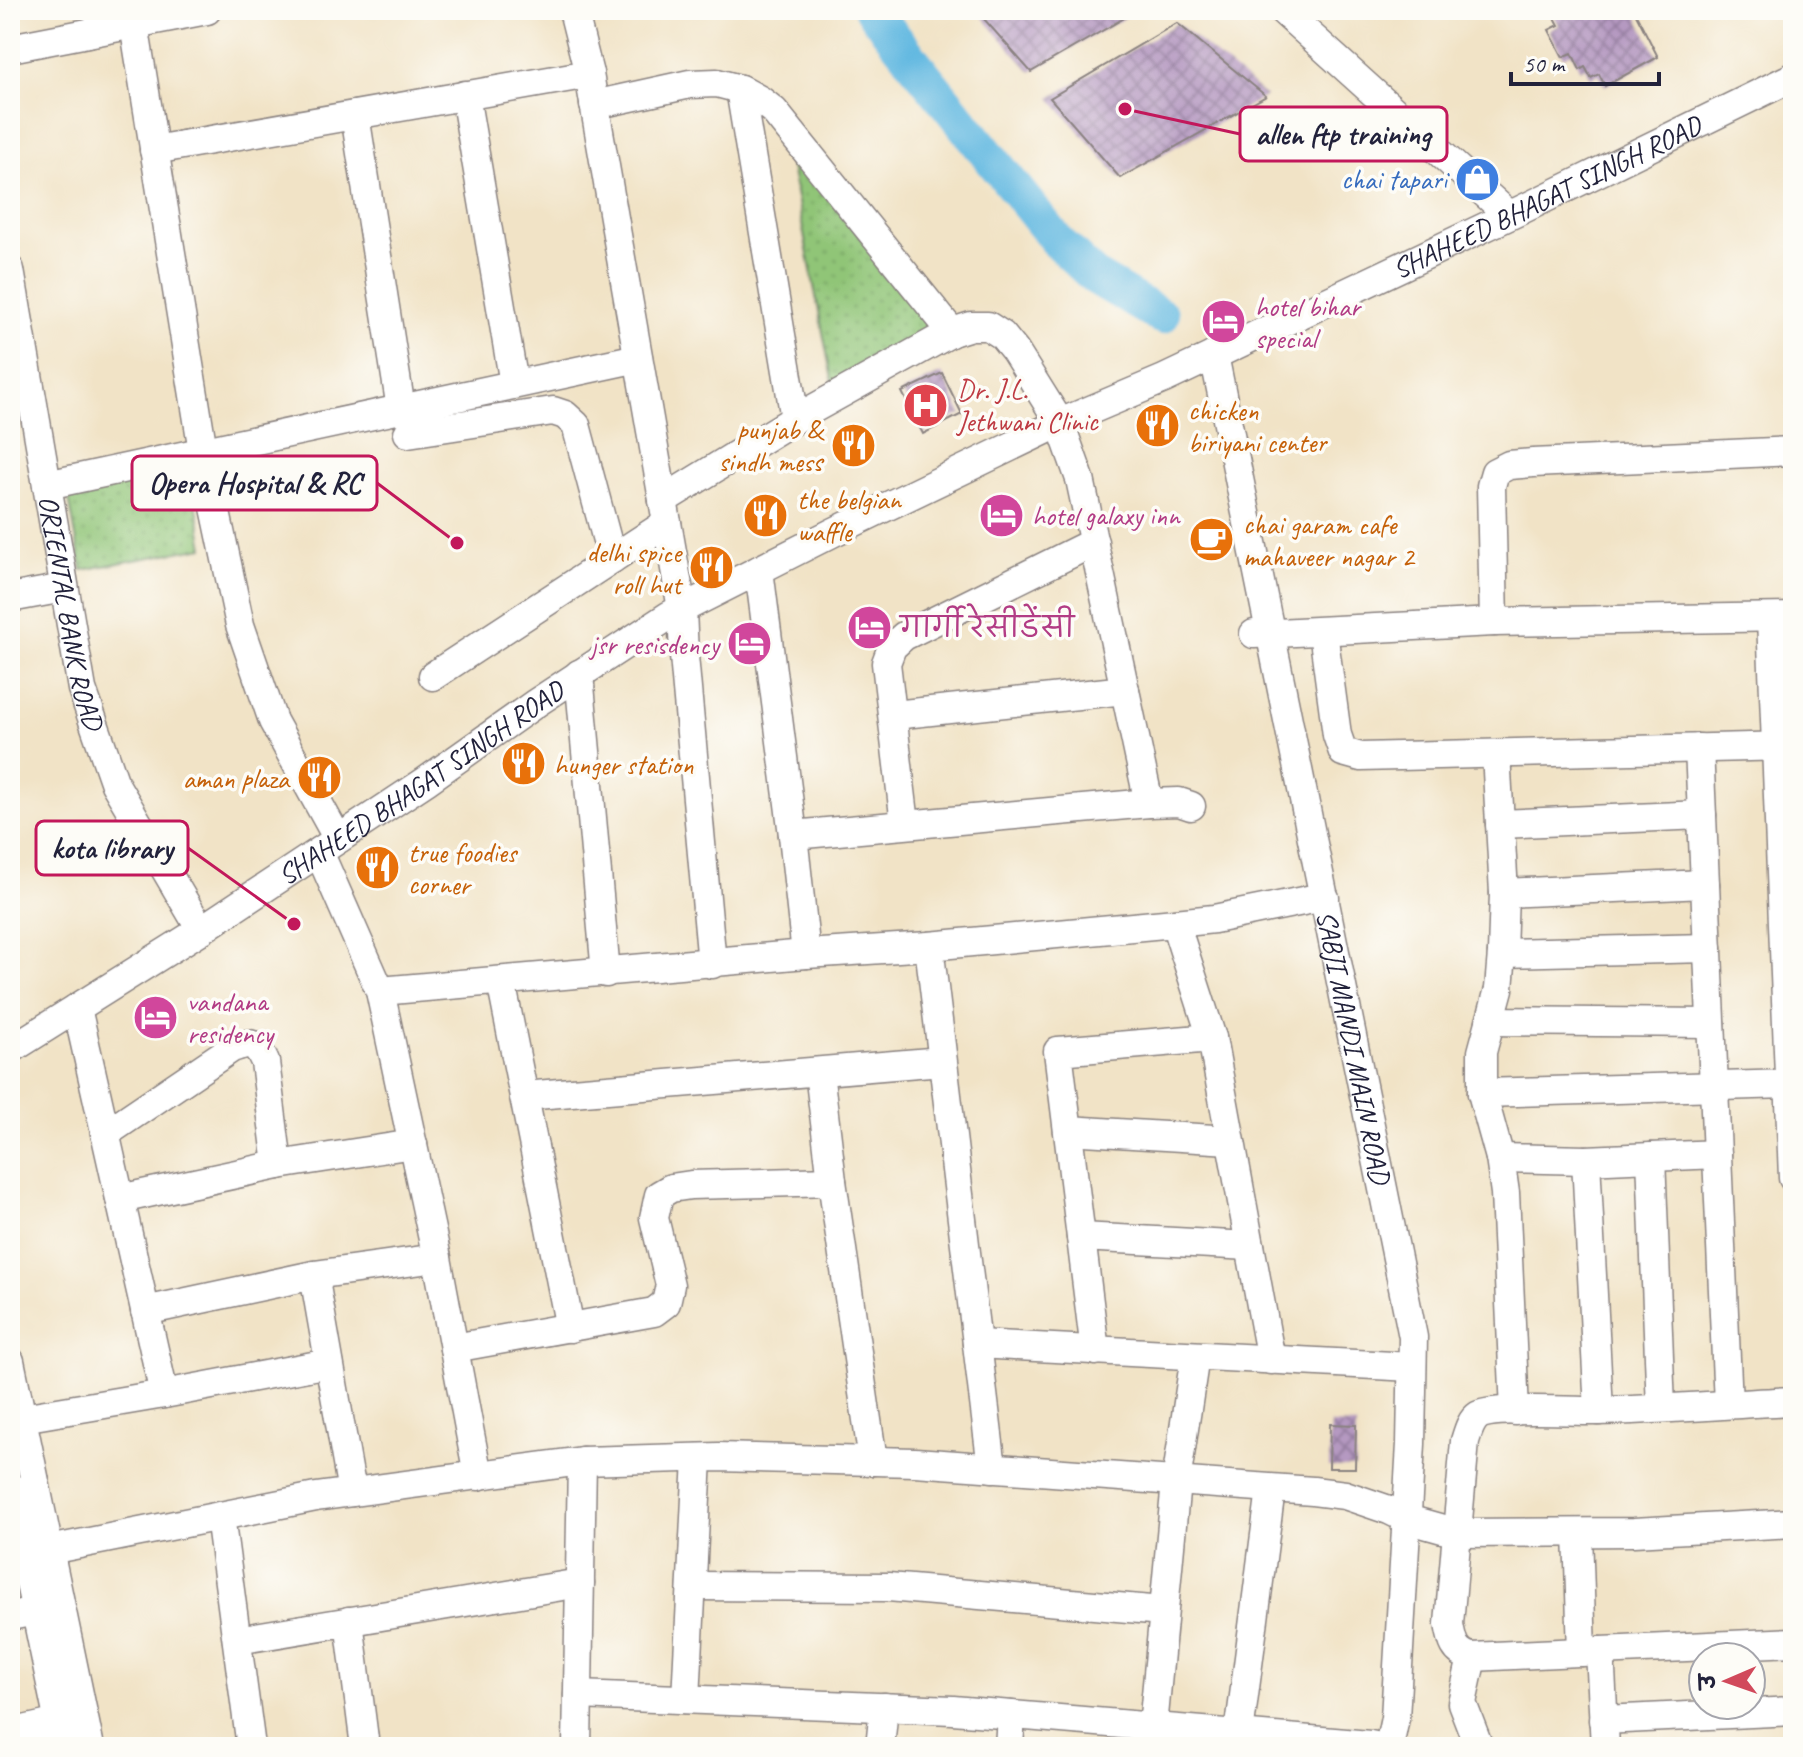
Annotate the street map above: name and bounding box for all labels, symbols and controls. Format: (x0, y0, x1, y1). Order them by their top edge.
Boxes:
scale bar (1511, 36, 1659, 86)
text: 50 m (1523, 49, 1566, 79)
callout: allen ftp training (1240, 107, 1447, 161)
street label: SHAHEED BHAGAT SINGH ROAD (1387, 107, 1708, 286)
text: allen ftp training (1255, 115, 1433, 153)
shop icon: chai tapari (1454, 155, 1502, 203)
place label: chai tapari (1341, 162, 1451, 197)
place label: hotel bihar special (1255, 289, 1362, 356)
hotel icon: hotel bihar special (1200, 298, 1248, 346)
place label: Dr. J.L. Jethwani Clinic (955, 372, 1100, 439)
hospital icon: Dr. J.L. Jethwani Clinic (902, 381, 950, 429)
place label: chicken biriyani center (1188, 393, 1328, 460)
restaurant icon: chicken biriyani center (1133, 402, 1181, 450)
place label: punjab & sindh mess (719, 412, 825, 479)
restaurant icon: punjab & sindh mess (829, 421, 877, 469)
callout: Opera Hospital & RC (132, 456, 377, 510)
text: Opera Hospital & RC (149, 464, 366, 502)
place label: the belgian waffle (797, 482, 902, 549)
restaurant icon: the belgian waffle (742, 491, 790, 539)
hotel icon: hotel galaxy inn (977, 491, 1025, 539)
street label: ORIENTAL BANK ROAD (32, 493, 113, 737)
place label: hotel galaxy inn (1032, 498, 1181, 533)
place label: chai garam cafe mahaveer nagar 2 (1243, 507, 1416, 574)
cafe icon: chai garam cafe mahaveer nagar 2 (1188, 516, 1236, 564)
place label: delhi spice roll hut (587, 535, 684, 602)
restaurant icon: delhi spice roll hut (688, 544, 736, 592)
hotel icon: गार्गी रेसीडेंसी (845, 603, 893, 651)
place label: गार्गी रेसीडेंसी (898, 603, 1076, 645)
hotel icon: jsr resisdency (726, 620, 774, 668)
place label: jsr resisdency (588, 627, 721, 662)
street label: SHAHEED BHAGAT SINGH ROAD (271, 672, 571, 892)
restaurant icon: hunger station (499, 740, 547, 788)
place label: hunger station (554, 747, 694, 782)
restaurant icon: aman plaza (296, 754, 344, 802)
place label: aman plaza (183, 761, 291, 796)
callout: kota library (36, 821, 188, 875)
text: kota library (51, 829, 176, 867)
place label: true foodies corner (408, 835, 519, 902)
restaurant icon: true foodies corner (353, 844, 401, 892)
street label: SABJI MANDI MAIN ROAD (1309, 907, 1399, 1189)
place label: vandana residency (187, 984, 275, 1051)
hotel icon: vandana residency (132, 993, 180, 1041)
north arrow (1687, 1641, 1767, 1721)
text: उ (1694, 1672, 1722, 1691)

